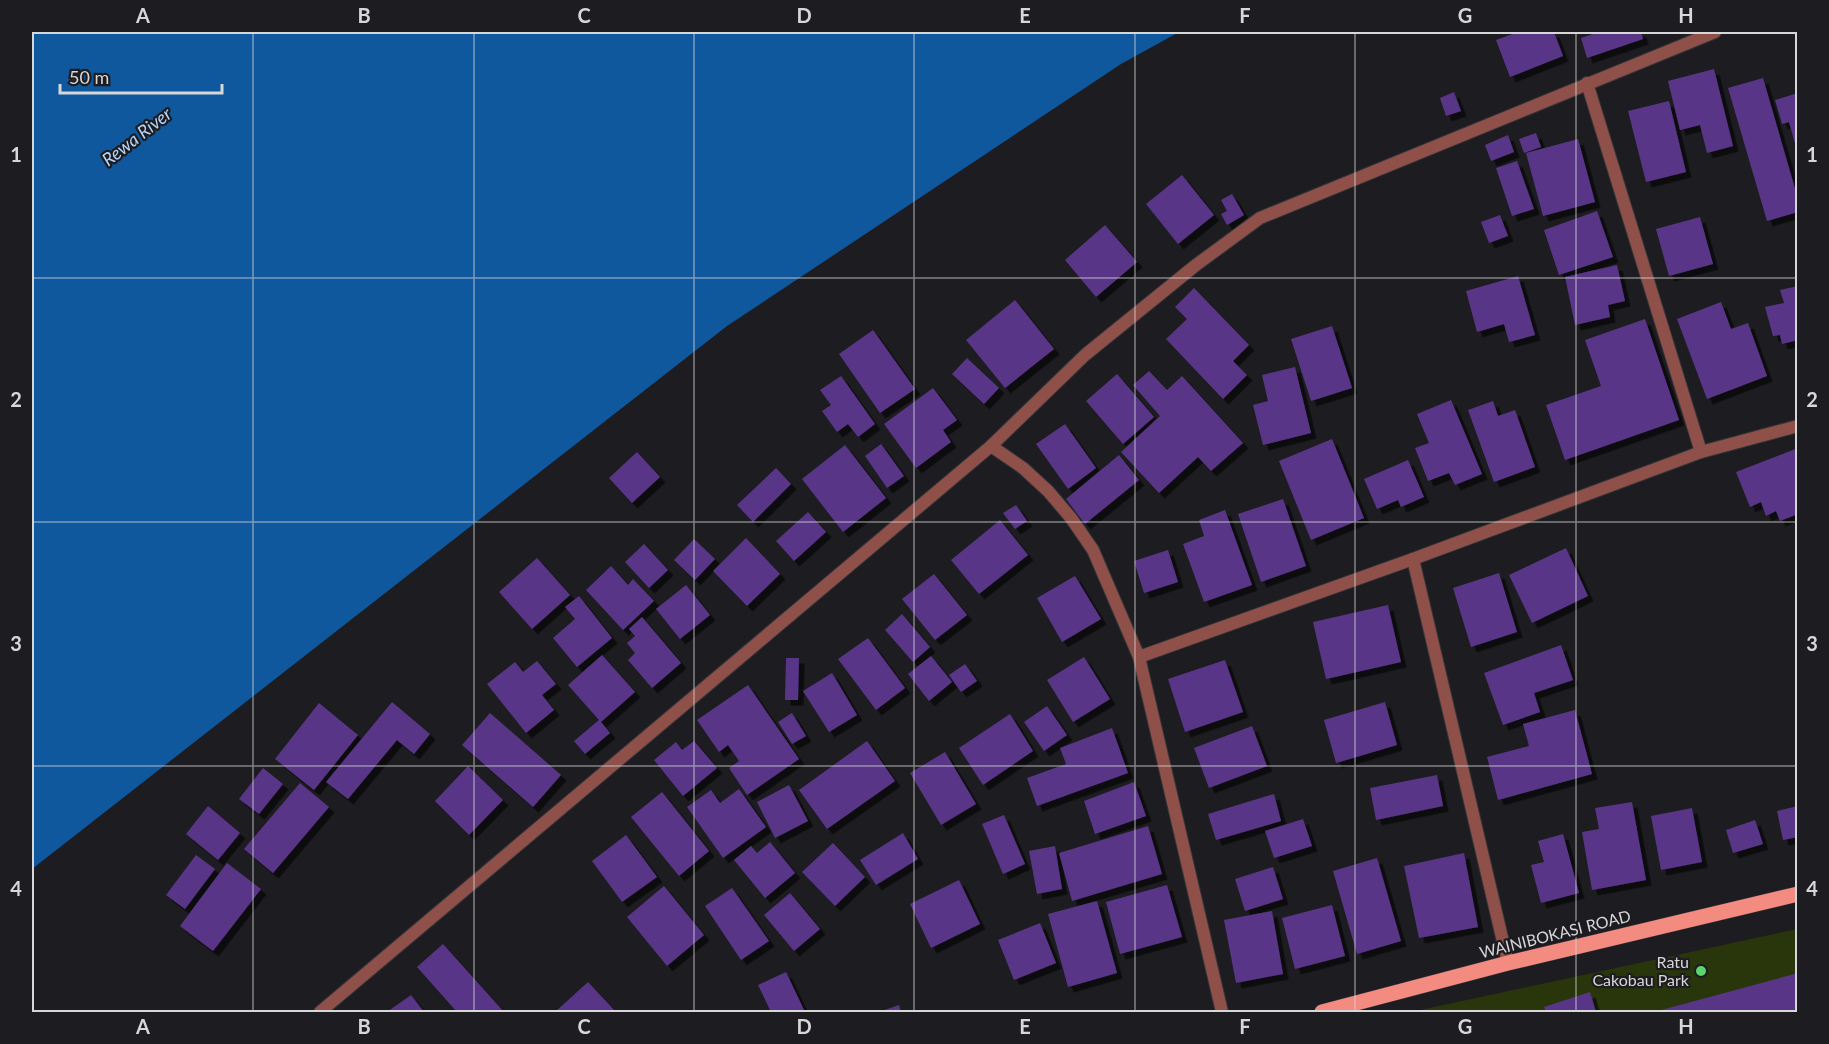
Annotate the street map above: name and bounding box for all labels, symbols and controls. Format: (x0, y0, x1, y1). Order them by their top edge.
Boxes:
text: A (135, 3, 150, 27)
text: B (357, 3, 371, 27)
text: C (577, 3, 591, 27)
text: D (796, 3, 812, 27)
text: E (1019, 3, 1031, 27)
text: F (1239, 3, 1251, 27)
text: G (1458, 3, 1472, 27)
text: H (1678, 3, 1694, 27)
scale bar (60, 57, 222, 95)
text: 50 m (69, 66, 109, 88)
water label: Rewa River (97, 102, 176, 170)
text: 1 (10, 142, 22, 166)
text: 1 (1806, 142, 1818, 166)
text: 2 (10, 387, 22, 411)
text: 2 (1806, 387, 1818, 411)
text: 3 (10, 631, 22, 655)
text: 3 (1806, 631, 1818, 655)
text: 4 (10, 876, 22, 900)
text: 4 (1806, 876, 1818, 900)
street label: WAINIBOKASI ROAD (1477, 906, 1632, 962)
place label: Ratu Cakobau Park (1592, 952, 1690, 989)
marker: Ratu Cakobau Park (1694, 964, 1708, 978)
text: A (135, 1014, 150, 1038)
text: B (357, 1014, 371, 1038)
text: C (577, 1014, 591, 1038)
text: D (796, 1014, 812, 1038)
text: E (1019, 1014, 1031, 1038)
text: F (1239, 1014, 1251, 1038)
text: G (1458, 1014, 1472, 1038)
text: H (1678, 1014, 1694, 1038)

